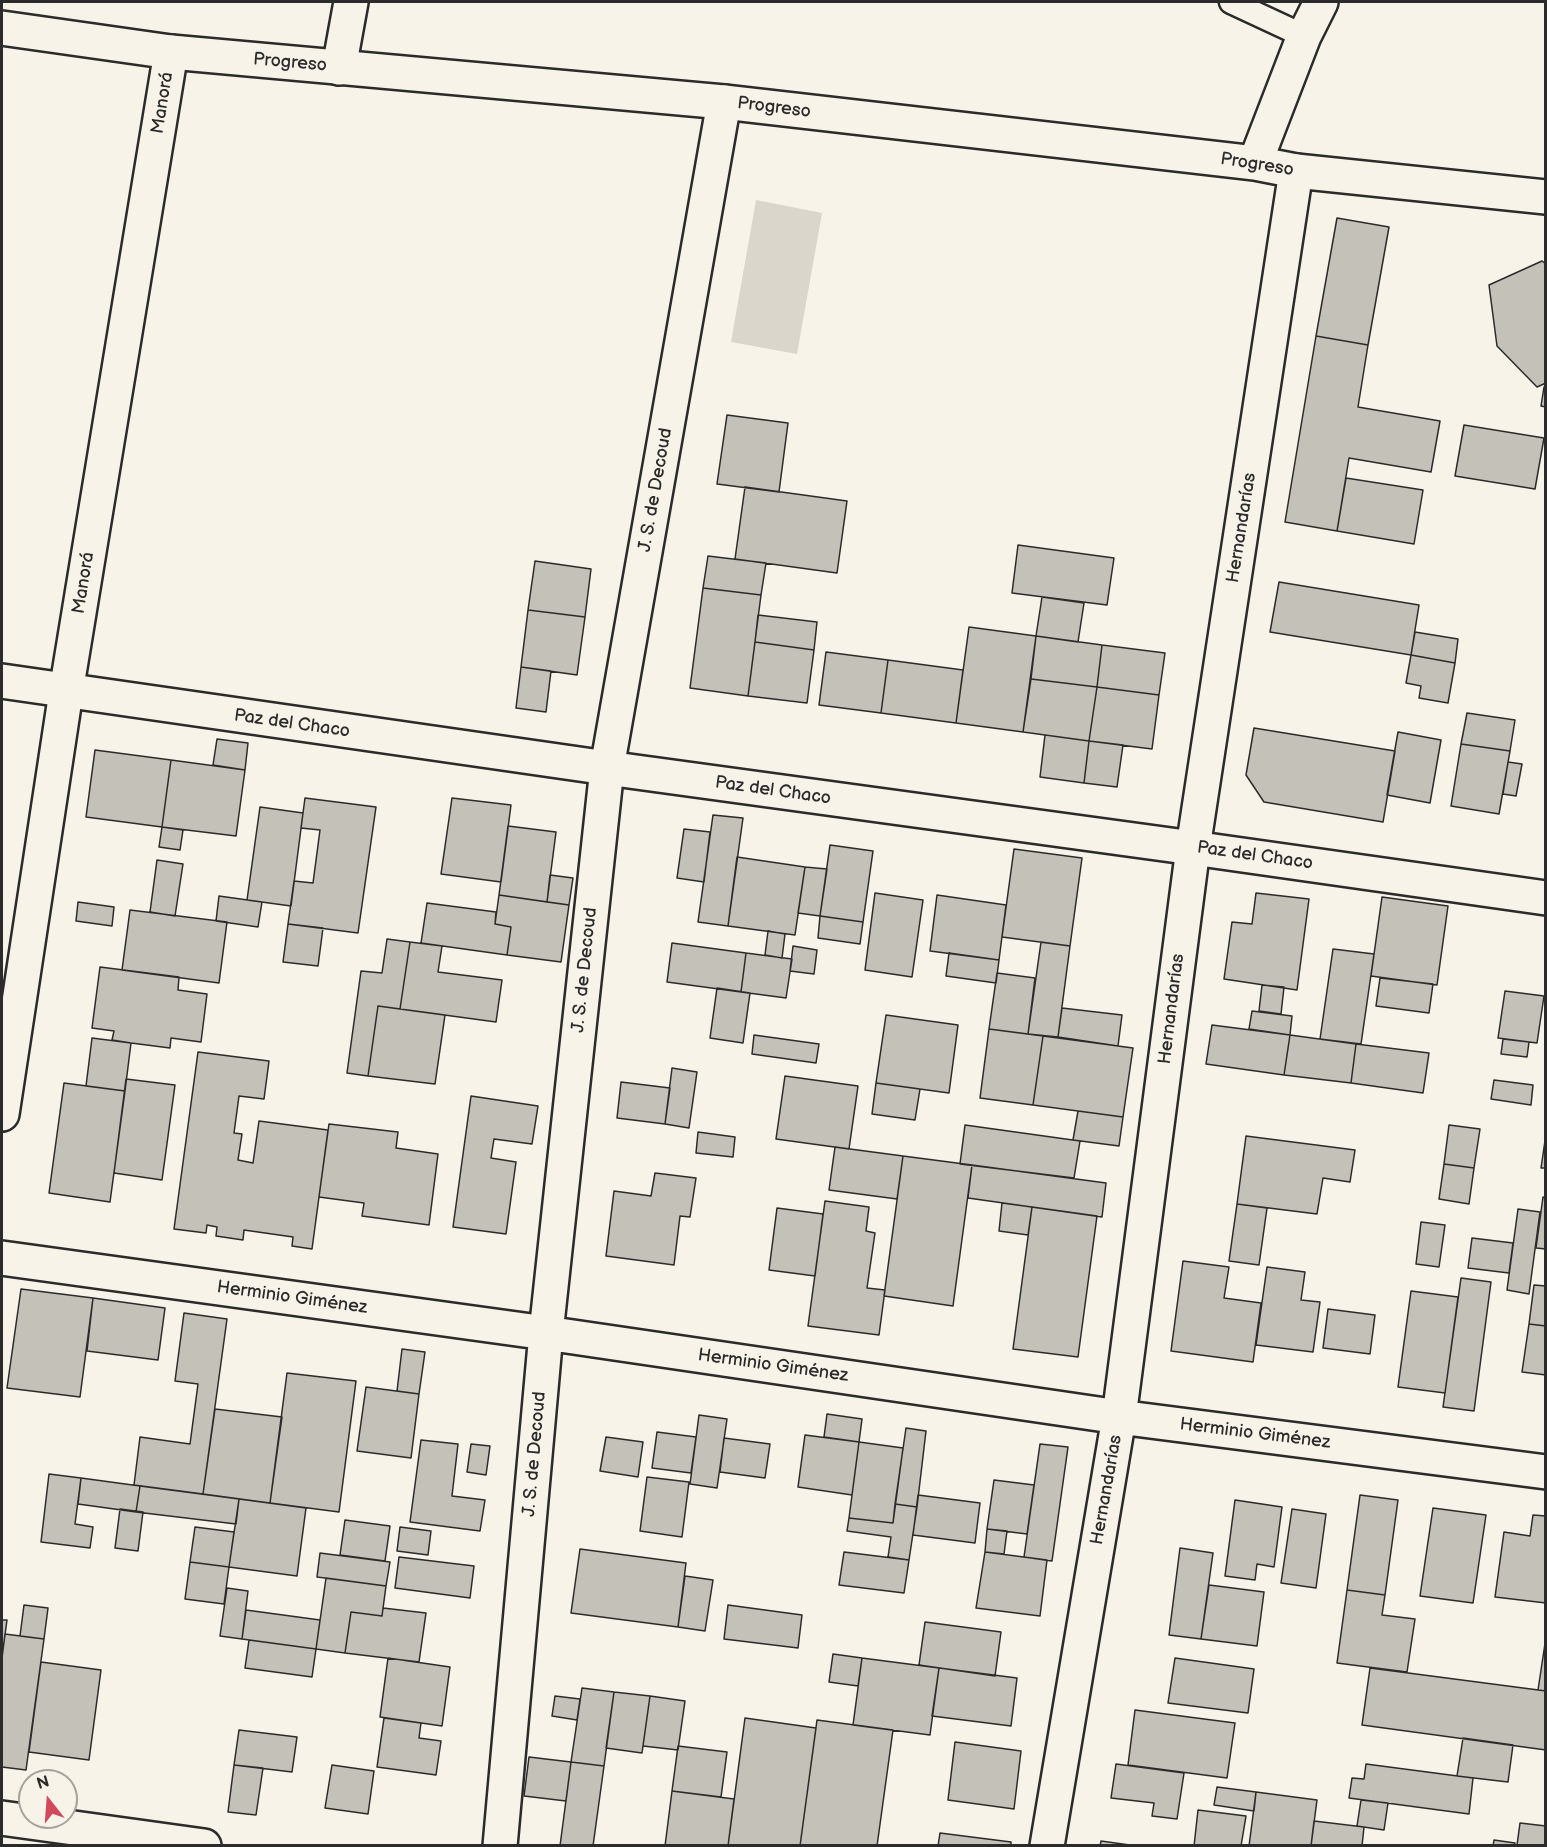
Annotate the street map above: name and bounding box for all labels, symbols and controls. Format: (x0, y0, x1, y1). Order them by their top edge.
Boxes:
street label: Progreso (252, 49, 328, 77)
street label: Manorá (147, 70, 179, 136)
street label: Progreso (736, 93, 812, 123)
street label: Progreso (1219, 149, 1295, 181)
street label: J. S. de Decoud (634, 426, 678, 554)
street label: Hernandarías (1223, 471, 1261, 585)
street label: Manorá (68, 550, 100, 616)
street label: Paz del Chaco (233, 705, 351, 743)
street label: Paz del Chaco (714, 772, 832, 810)
street label: Paz del Chaco (1196, 837, 1314, 875)
street label: J. S. de Decoud (568, 906, 602, 1034)
street label: Hernandarías (1155, 953, 1189, 1065)
street label: Herminio Giménez (215, 1277, 369, 1319)
street label: Herminio Giménez (696, 1345, 850, 1387)
street label: J. S. de Decoud (519, 1391, 551, 1517)
street label: Herminio Giménez (1178, 1414, 1332, 1454)
street label: Hernandarías (1087, 1433, 1127, 1547)
north arrow (18, 1769, 78, 1829)
text: N (35, 1772, 52, 1794)

